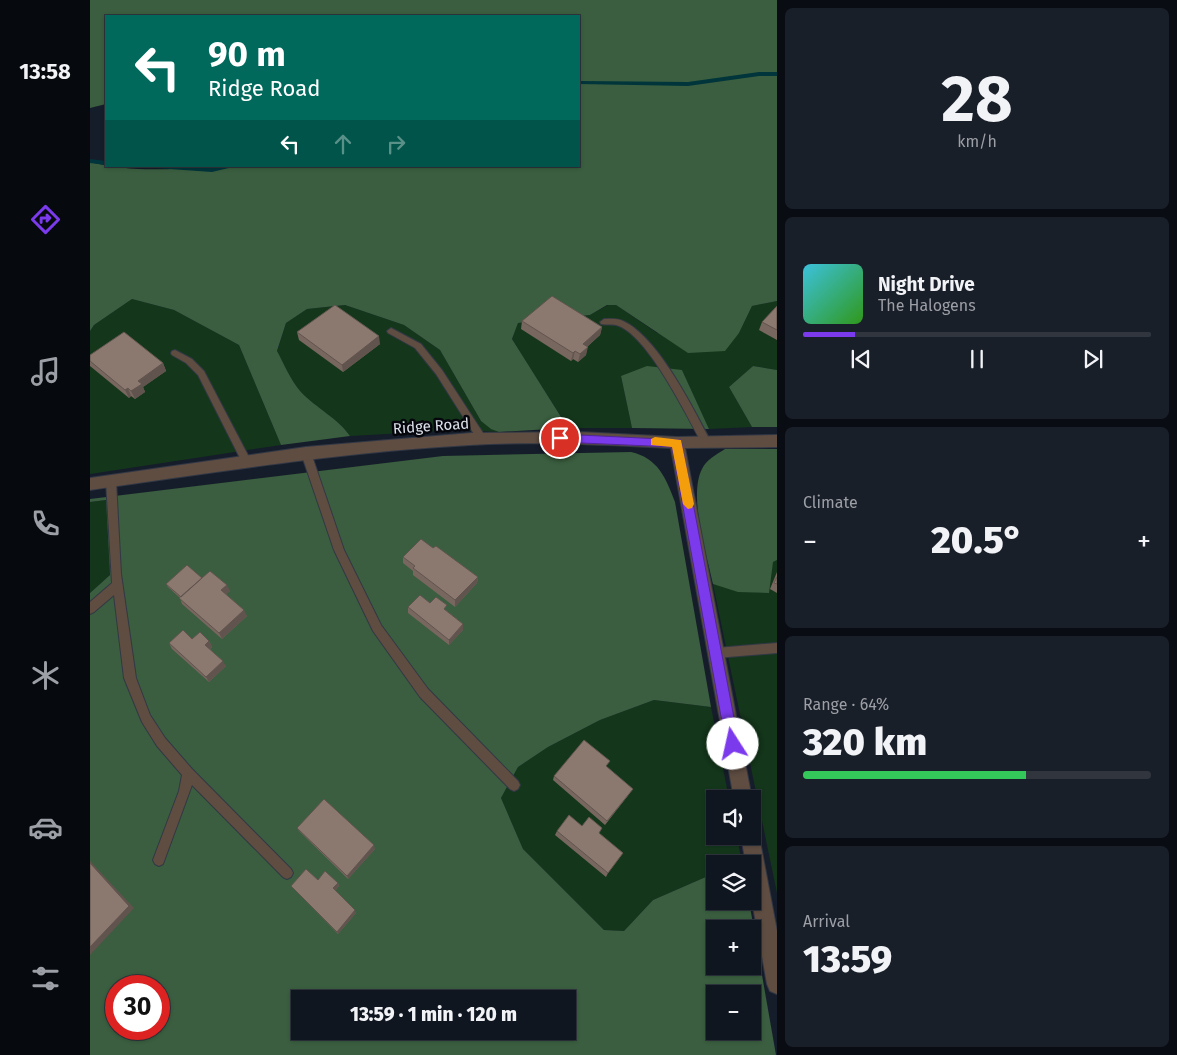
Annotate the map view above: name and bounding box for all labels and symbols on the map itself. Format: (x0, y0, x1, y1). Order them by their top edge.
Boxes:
street label: Ridge Road (392, 414, 470, 438)
pin (539, 417, 581, 459)
position arrow (706, 717, 758, 769)
speed limit sign: 30 (105, 975, 170, 1040)

